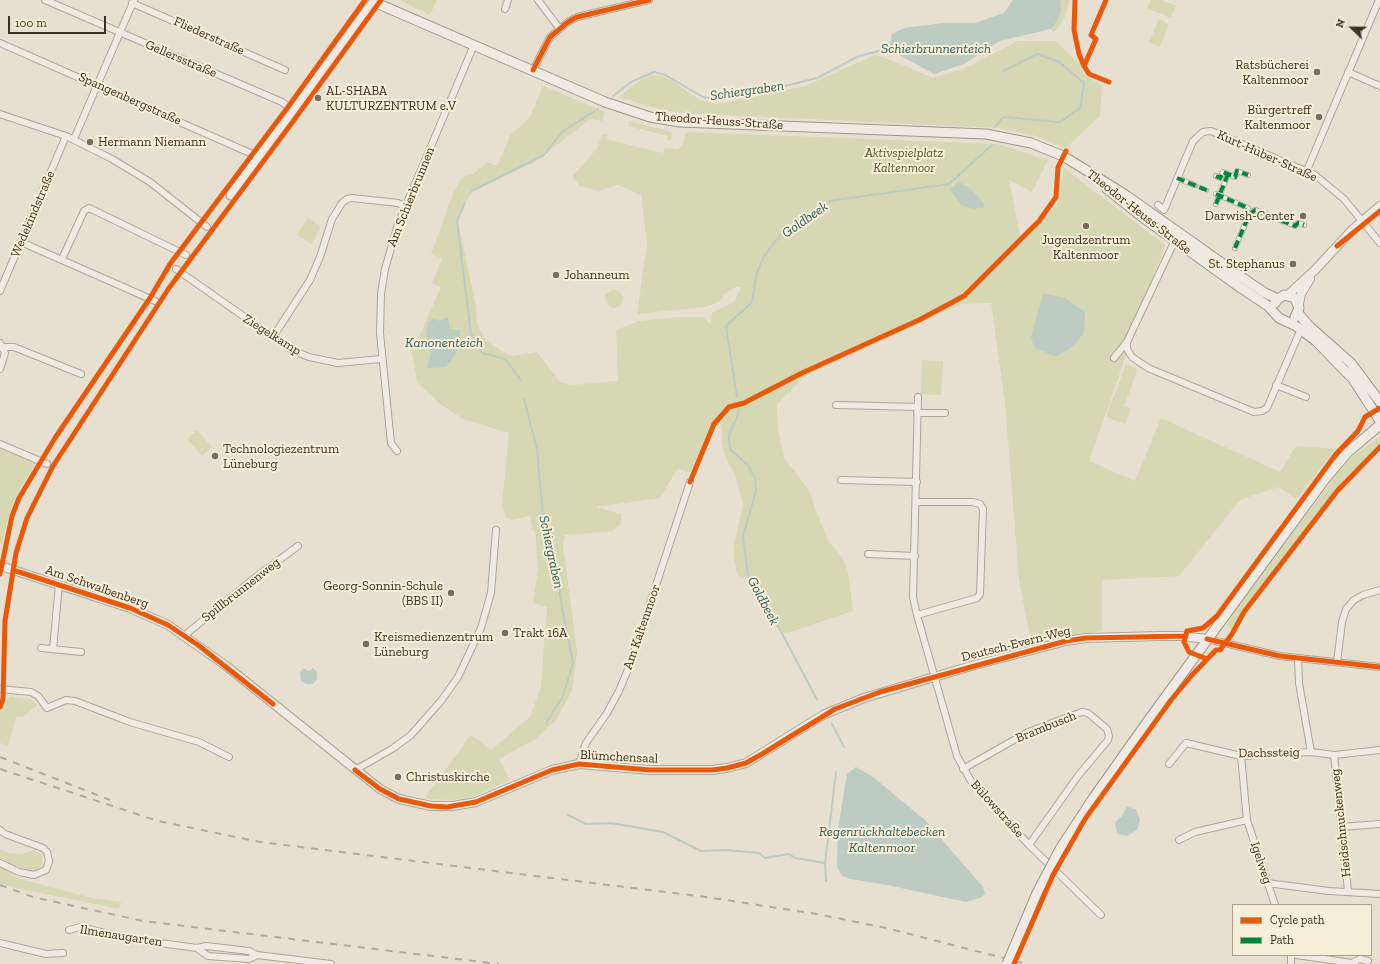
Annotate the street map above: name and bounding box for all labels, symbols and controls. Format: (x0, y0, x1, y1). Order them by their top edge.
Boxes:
scale bar (10, 8, 108, 34)
north arrow (1332, 8, 1372, 48)
street label: Fliederstraße (171, 13, 247, 59)
text: 100 m (15, 16, 47, 30)
text: N (1333, 17, 1348, 30)
street label: Gellersstraße (143, 37, 219, 81)
water label: Schierbrunnenteich (881, 41, 991, 57)
place label: Ratsbücherei Kaltenmoor (1235, 57, 1309, 88)
marker: Ratsbücherei Kaltenmoor (1312, 67, 1322, 77)
street label: Spangenbergstraße (76, 69, 184, 129)
water label: Schiergraben (709, 77, 785, 105)
place label: AL-SHABA KULTURZENTRUM e.V (326, 83, 456, 114)
marker: AL-SHABA KULTURZENTRUM e.V (313, 93, 323, 103)
place label: Bürgertreff Kaltenmoor (1245, 102, 1311, 133)
street label: Theodor-Heuss-Straße (654, 109, 784, 133)
marker: Bürgertreff Kaltenmoor (1314, 112, 1324, 122)
street label: Kurt-Huber-Straße (1215, 127, 1319, 185)
place label: Hermann Niemann (98, 134, 206, 150)
marker: Hermann Niemann (85, 137, 95, 147)
street label: Am Schierbrunnen (384, 145, 438, 249)
park label: Aktivspielplatz Kaltenmoor (865, 145, 943, 176)
street label: Theodor-Heuss-Straße (1084, 166, 1194, 258)
street label: Wedekindstraße (8, 168, 58, 260)
water label: Goldbeek (779, 198, 831, 242)
place label: Darwish-Center (1205, 208, 1295, 224)
marker: Darwish-Center (1298, 211, 1308, 221)
marker: Jugendzentrum Kaltenmoor (1081, 221, 1091, 231)
place label: Jugendzentrum Kaltenmoor (1041, 232, 1131, 263)
place label: St. Stephanus (1209, 256, 1285, 272)
marker: St. Stephanus (1288, 259, 1298, 269)
place label: Johanneum (564, 267, 629, 283)
marker: Johanneum (551, 270, 561, 280)
street label: Ziegelkamp (240, 311, 304, 359)
water label: Kanonenteich (405, 335, 483, 351)
place label: Technologiezentrum Lüneburg (223, 441, 339, 472)
marker: Technologiezentrum Lüneburg (210, 451, 220, 461)
water label: Schiergraben (535, 514, 567, 590)
street label: Spillbrunnenweg (199, 554, 283, 626)
street label: Am Schwalbenberg (43, 562, 151, 612)
water label: Goldbeek (743, 574, 783, 628)
place label: Georg-Sonnin-Schule (BBS II) (323, 578, 443, 609)
street label: Am Kaltenmoor (620, 582, 664, 672)
marker: Georg-Sonnin-Schule (BBS II) (446, 588, 456, 598)
street label: Deutsch-Evern-Weg (960, 623, 1072, 665)
place label: Trakt 16A (513, 625, 567, 641)
marker: Trakt 16A (500, 628, 510, 638)
place label: Kreismedienzentrum Lüneburg (374, 629, 493, 660)
marker: Kreismedienzentrum Lüneburg (361, 639, 371, 649)
street label: Brambusch (1013, 708, 1079, 746)
street label: Dachssteig (1238, 745, 1300, 761)
street label: Blümchensaal (579, 747, 659, 767)
street label: Heidschnuckenweg (1328, 768, 1354, 878)
place label: Christuskirche (406, 769, 490, 785)
marker: Christuskirche (393, 772, 403, 782)
street label: Bülowstraße (967, 777, 1027, 841)
water label: Regenrückhaltebecken Kaltenmoor (819, 824, 945, 856)
street label: Igelweg (1247, 840, 1275, 886)
legend (1232, 904, 1372, 956)
text: Cycle path (1270, 913, 1324, 927)
street label: Ilmenaugarten (79, 922, 163, 950)
text: Path (1270, 933, 1294, 947)

